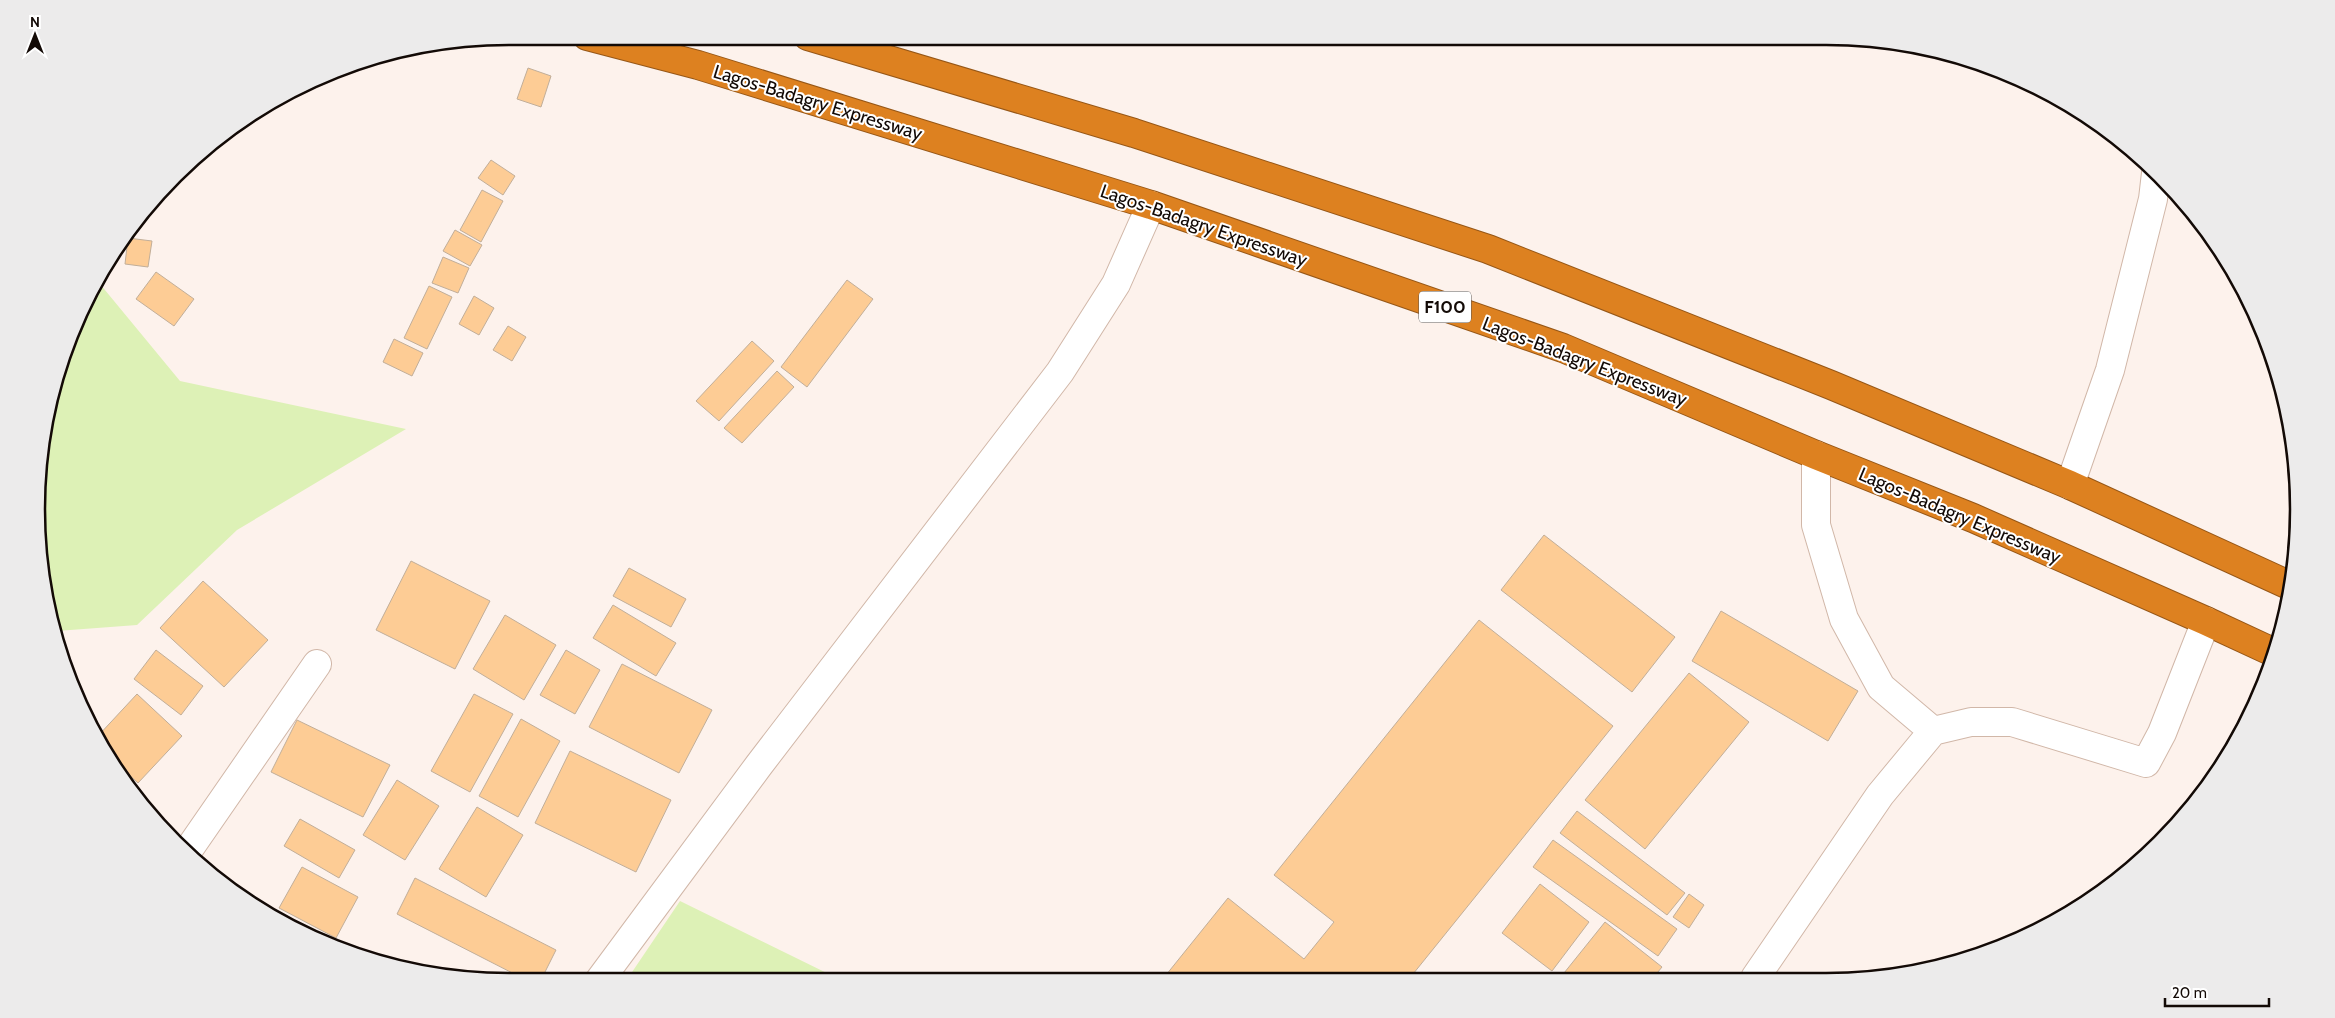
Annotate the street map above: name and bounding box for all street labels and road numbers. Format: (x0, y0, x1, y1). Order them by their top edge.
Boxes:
street label: Lagos-Badagry Expressway (711, 60, 926, 145)
street label: Lagos-Badagry Expressway (1097, 179, 1311, 272)
road number: F100 (1419, 292, 1471, 322)
street label: Lagos-Badagry Expressway (1479, 312, 1691, 411)
street label: Lagos-Badagry Expressway (1855, 462, 2065, 569)

